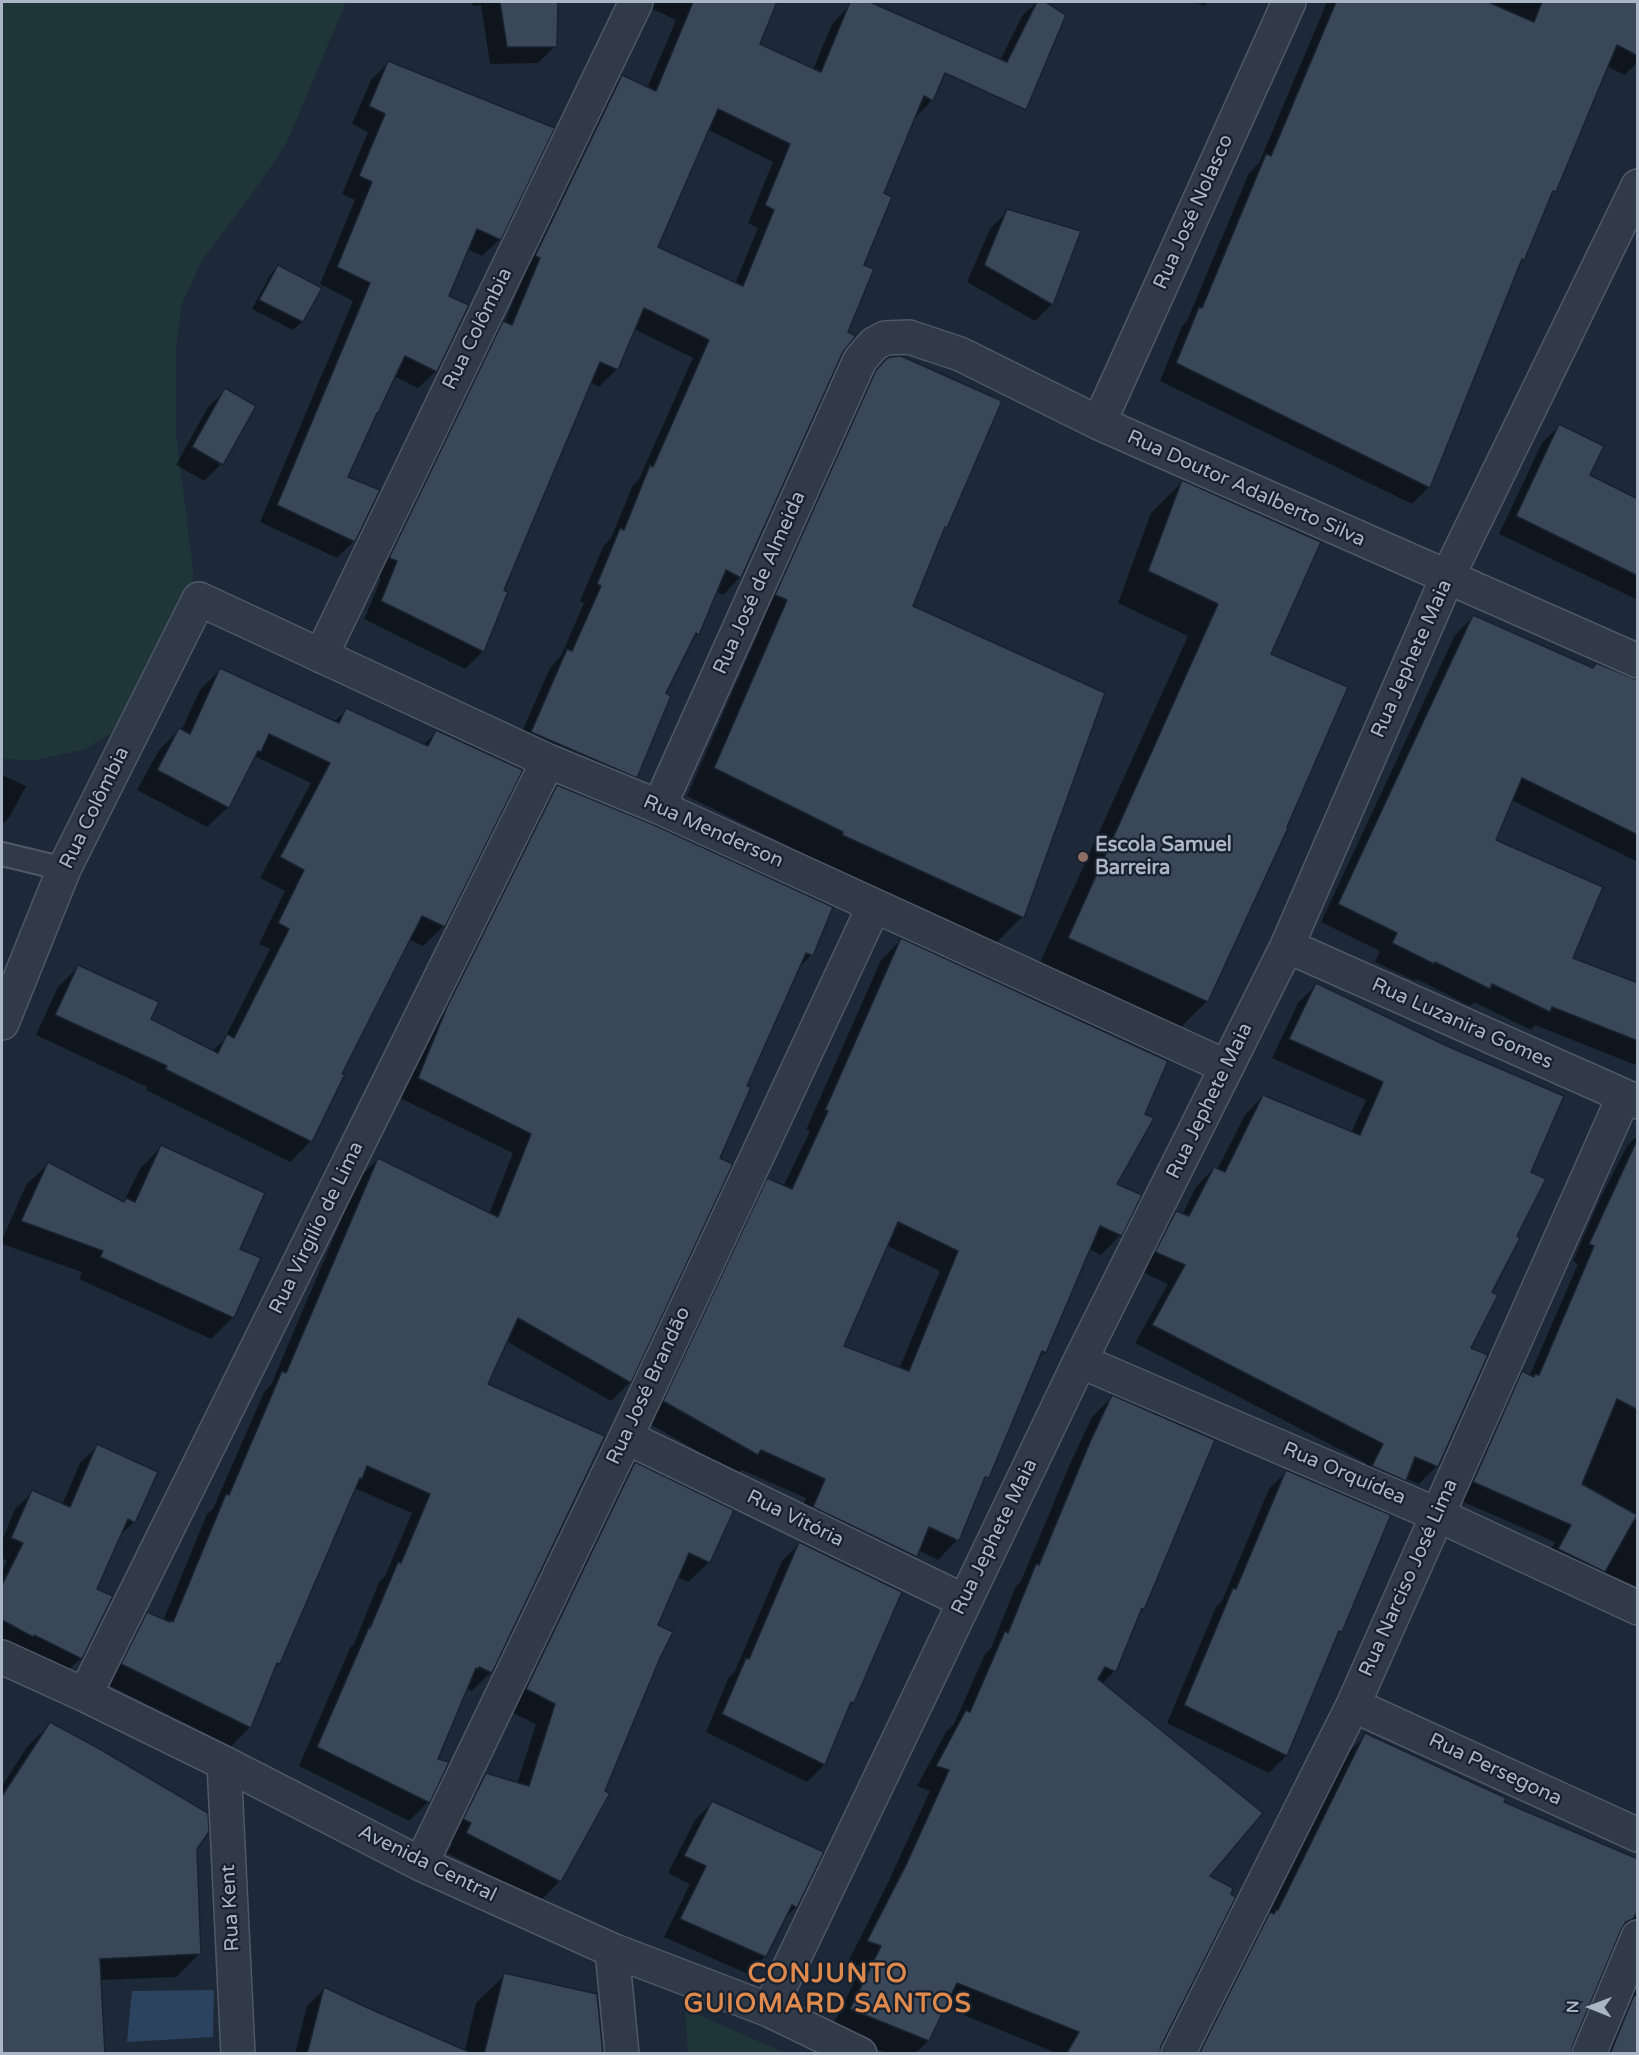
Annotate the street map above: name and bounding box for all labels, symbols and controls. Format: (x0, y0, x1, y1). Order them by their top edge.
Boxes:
street label: Rua José Nolasco (1149, 131, 1239, 293)
street label: Rua Colômbia (438, 264, 518, 394)
street label: Rua Doutor Adalberto Silva (1123, 426, 1369, 552)
street label: Rua José de Almeida (709, 488, 811, 678)
street label: Rua Jephete Maia (1366, 576, 1458, 742)
street label: Rua Colômbia (55, 743, 135, 873)
street label: Rua Menderson (639, 790, 787, 874)
place label: Escola Samuel Barreira (1095, 834, 1232, 881)
marker: Escola Samuel Barreira (1076, 850, 1090, 864)
street label: Rua Luzanira Gomes (1368, 973, 1556, 1075)
street label: Rua Jephete Maia (1162, 1019, 1258, 1183)
street label: Rua Virgilío de Lima (265, 1138, 369, 1318)
street label: Rua José Brandão (602, 1303, 696, 1469)
street label: Rua Orquídea (1279, 1437, 1409, 1511)
street label: Rua Jephete Maia (947, 1455, 1043, 1619)
street label: Rua Narciso José Lima (1355, 1475, 1463, 1681)
street label: Rua Vitória (743, 1485, 847, 1553)
street label: Rua Persegona (1425, 1729, 1565, 1811)
street label: Avenida Central (354, 1820, 500, 1908)
street label: Rua Kent (217, 1864, 245, 1952)
district label: CONJUNTO GUIOMARD SANTOS (684, 1959, 972, 2020)
north arrow (1561, 1977, 1621, 2037)
text: N (1563, 2000, 1583, 2013)

